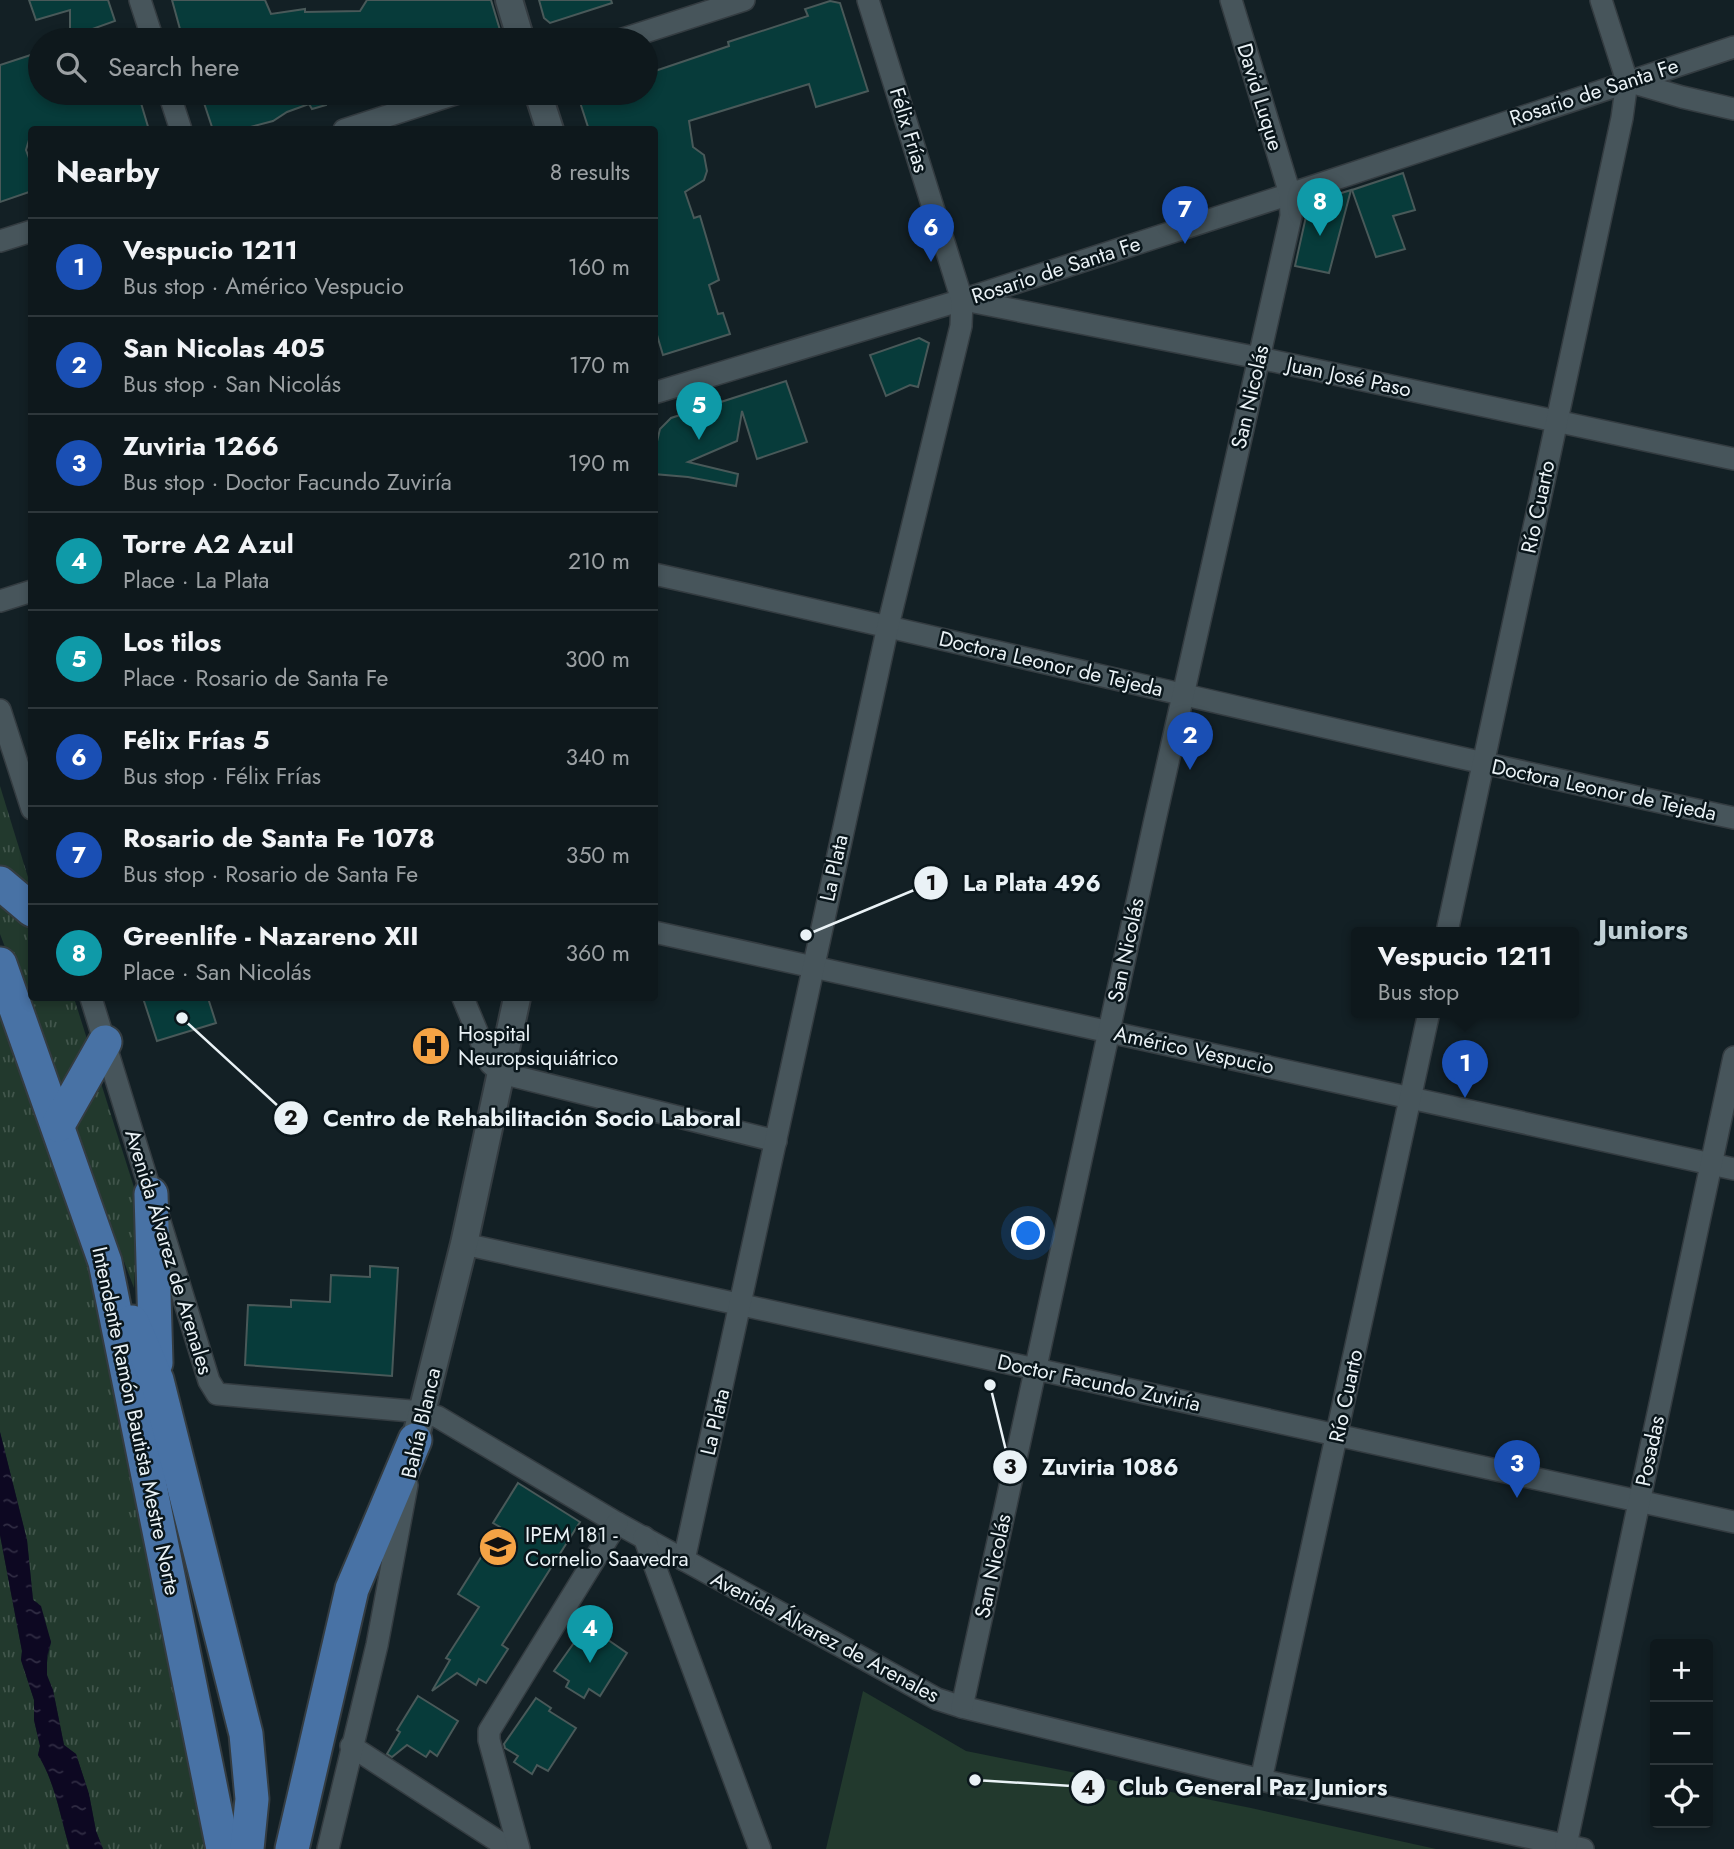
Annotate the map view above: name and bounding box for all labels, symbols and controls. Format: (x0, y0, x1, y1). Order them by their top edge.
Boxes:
search box (28, 28, 658, 105)
street label: David Luque (1229, 39, 1291, 155)
icon: search (52, 48, 90, 86)
text: Search here (108, 48, 240, 86)
street label: Rosario de Santa Fe (1506, 50, 1683, 133)
street label: Félix Frías (882, 84, 936, 176)
text: Nearby (56, 150, 159, 193)
text: 8 results (550, 155, 630, 189)
pin: 8 (1297, 178, 1343, 236)
pin: 7 (1162, 186, 1208, 244)
pin: 6 (908, 204, 954, 262)
street label: Rosario de Santa Fe (968, 228, 1145, 311)
text: Vespucio 1211 (123, 231, 298, 269)
text: 1 (73, 250, 85, 284)
text: 160 m (568, 250, 630, 284)
text: Bus stop · Américo Vespucio (123, 269, 404, 303)
text: San Nicolas 405 (123, 329, 325, 367)
street label: San Nicolás (1224, 342, 1276, 452)
text: 2 (71, 348, 87, 382)
text: 170 m (569, 348, 630, 382)
street label: Juan José Paso (1281, 349, 1414, 405)
text: Bus stop · San Nicolás (123, 367, 341, 401)
pin: 5 (676, 382, 722, 440)
text: Zuviria 1266 (123, 427, 279, 465)
text: 3 (72, 446, 86, 480)
text: 190 m (568, 446, 630, 480)
street label: Río Cuarto (1514, 458, 1562, 556)
text: Bus stop · Doctor Facundo Zuviría (123, 465, 452, 499)
text: Torre A2 Azul (123, 525, 294, 563)
text: 4 (71, 544, 87, 578)
text: 210 m (568, 544, 630, 578)
text: Place · La Plata (123, 563, 269, 597)
text: Los tilos (123, 623, 221, 661)
street label: Doctora Leonor de Tejeda (936, 624, 1166, 704)
text: 5 (72, 642, 86, 676)
text: 300 m (565, 642, 630, 676)
text: Place · Rosario de Santa Fe (123, 661, 388, 695)
pin: 2 (1167, 712, 1213, 770)
text: Félix Frías 5 (123, 721, 269, 759)
text: 6 (71, 740, 87, 774)
text: 340 m (565, 740, 630, 774)
street label: Doctora Leonor de Tejeda (1489, 751, 1719, 829)
text: Bus stop · Félix Frías (123, 759, 321, 793)
text: Rosario de Santa Fe 1078 (123, 819, 435, 857)
street label: La Plata (812, 832, 856, 904)
text: 7 (72, 838, 86, 872)
text: 350 m (566, 838, 630, 872)
text: Bus stop · Rosario de Santa Fe (123, 857, 418, 891)
callout: La Plata 496 (914, 861, 1115, 905)
text: La Plata 496 (963, 866, 1101, 900)
text: 1 (926, 868, 936, 898)
street label: San Nicolás (1100, 895, 1152, 1005)
district label: Juniors (1593, 909, 1688, 950)
text: Greenlife - Nazareno XII (123, 917, 419, 955)
popup (1351, 927, 1579, 1018)
text: 8 (72, 936, 86, 970)
text: 360 m (566, 936, 630, 970)
text: Vespucio 1211 (1378, 937, 1552, 975)
text: Place · San Nicolás (123, 955, 311, 989)
text: Bus stop (1378, 975, 1459, 1009)
street label: Américo Vespucio (1111, 1018, 1277, 1082)
place label: Hospital Neuropsiquiátrico (458, 1019, 618, 1073)
hospital icon: Hospital Neuropsiquiátrico (410, 1025, 452, 1067)
pin: 1 (1442, 1040, 1488, 1098)
callout: Centro de Rehabilitación Socio Laboral (274, 1096, 755, 1140)
text: Centro de Rehabilitación Socio Laboral (323, 1101, 741, 1135)
text: 2 (284, 1103, 298, 1133)
street label: Avenida Álvarez de Arenales (117, 1126, 221, 1378)
your location (1011, 1216, 1045, 1250)
street label: Intendente Ramón Bautista Mestre Norte (84, 1244, 188, 1598)
street label: Doctor Facundo Zuviría (995, 1347, 1203, 1419)
street label: Río Cuarto (1322, 1347, 1370, 1445)
street label: Bahía Blanca (394, 1365, 448, 1481)
street label: La Plata (693, 1386, 737, 1458)
street label: Posadas (1628, 1413, 1672, 1489)
pin: 3 (1494, 1440, 1540, 1498)
callout: Zuviria 1086 (992, 1445, 1193, 1489)
text: Zuviria 1086 (1041, 1450, 1179, 1484)
text: 3 (1003, 1452, 1017, 1482)
street label: San Nicolás (967, 1511, 1019, 1621)
place label: IPEM 181 - Cornelio Saavedra (525, 1520, 689, 1574)
school or university icon: IPEM 181 - Cornelio Saavedra (477, 1526, 519, 1568)
street label: Avenida Álvarez de Arenales (706, 1564, 944, 1710)
pin: 4 (567, 1605, 613, 1663)
map controls (1650, 1639, 1713, 1828)
button: + (1650, 1639, 1713, 1702)
button: − (1650, 1702, 1713, 1765)
callout: Club General Paz Juniors (1070, 1765, 1402, 1809)
button: locate (1650, 1765, 1713, 1828)
text: Club General Paz Juniors (1119, 1770, 1387, 1804)
text: 4 (1081, 1773, 1095, 1803)

